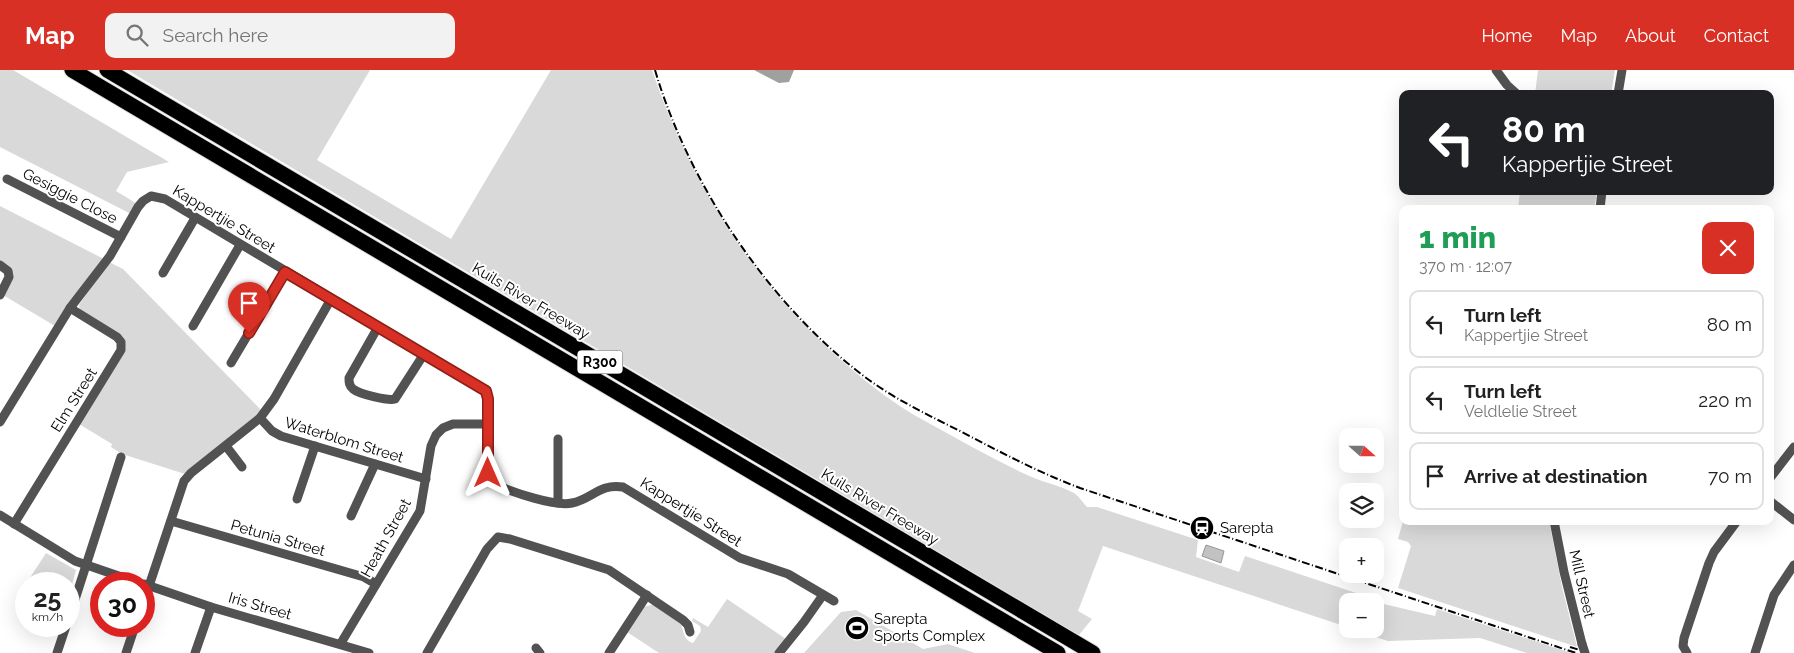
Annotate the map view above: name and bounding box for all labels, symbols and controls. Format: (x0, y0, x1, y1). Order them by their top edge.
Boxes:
search box (105, 13, 455, 58)
text: Map (25, 21, 75, 50)
icon: search (123, 21, 151, 49)
text: Search here (163, 24, 268, 46)
text: Home (1481, 25, 1532, 46)
text: Map (1560, 25, 1597, 46)
text: About (1625, 25, 1676, 46)
text: Contact (1704, 25, 1769, 46)
text: 80 m (1502, 109, 1586, 150)
icon: left (1419, 110, 1484, 175)
text: Kappertjie Street (1502, 151, 1673, 177)
street label: Gesiggie Close (20, 164, 121, 228)
street label: Kappertjie Street (170, 181, 278, 257)
text: 1 min (1419, 220, 1496, 255)
button: close (1702, 222, 1754, 274)
text: 370 m · 12:07 (1419, 257, 1512, 276)
street label: Kuils River Freeway (469, 259, 593, 343)
pin (228, 282, 270, 333)
icon: arrive (235, 289, 263, 317)
text: Turn left (1464, 304, 1541, 326)
icon: left (1421, 310, 1449, 338)
text: 80 m (1707, 313, 1752, 335)
text: Kappertjie Street (1464, 326, 1588, 345)
road number: R300 (578, 350, 622, 374)
street label: Elm Street (47, 365, 101, 435)
text: Turn left (1464, 380, 1541, 402)
icon: left (1421, 386, 1449, 414)
text: 220 m (1698, 389, 1752, 411)
text: Veldlelie Street (1464, 402, 1577, 421)
street label: Waterblom Street (282, 413, 406, 467)
north arrow (1339, 428, 1384, 472)
map controls (1339, 428, 1384, 638)
position arrow (461, 446, 513, 498)
icon: arrive (1421, 462, 1449, 490)
street label: Kuils River Freeway (818, 465, 942, 549)
text: Arrive at destination (1464, 465, 1648, 487)
text: 70 m (1708, 465, 1752, 487)
street label: Kappertjie Street (637, 474, 745, 550)
button: layers (1339, 483, 1384, 528)
street label: Heath Street (357, 496, 415, 580)
station icon: Sarepta (1189, 515, 1215, 541)
street label: Petunia Street (229, 516, 327, 560)
place label: Sarepta (1220, 519, 1273, 537)
button: + (1339, 538, 1384, 583)
street label: Mill Street (1565, 548, 1599, 620)
speed limit sign: 30 (90, 572, 155, 637)
text: 25 (34, 583, 61, 613)
street label: Iris Street (226, 588, 294, 624)
button: − (1339, 593, 1384, 638)
text: km/h (32, 610, 63, 624)
place label: Sarepta Sports Complex (874, 610, 985, 645)
sports icon: Sarepta Sports Complex (844, 615, 870, 641)

